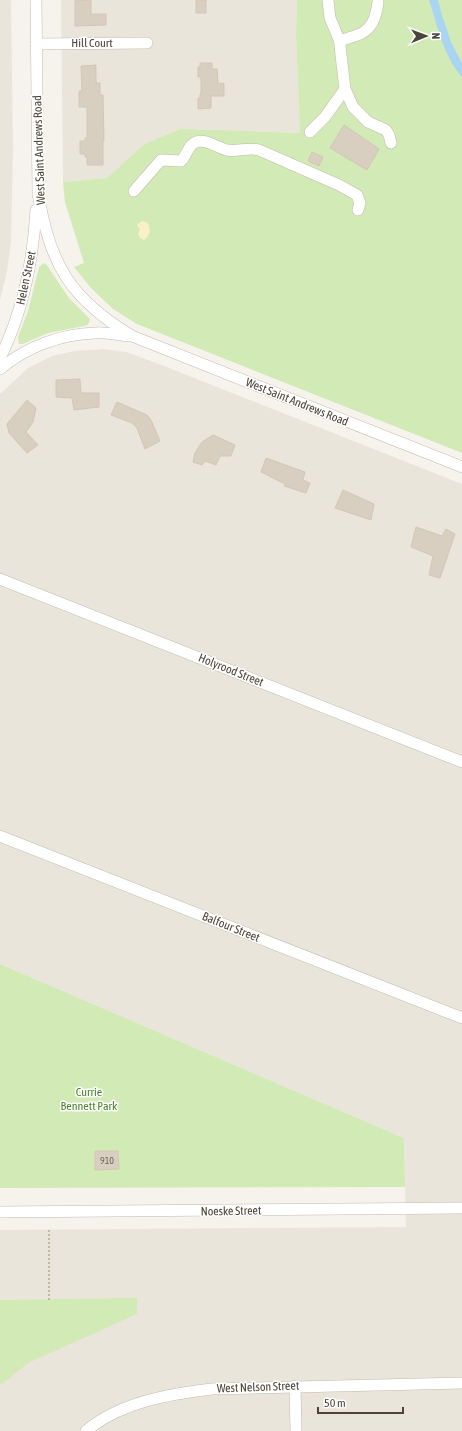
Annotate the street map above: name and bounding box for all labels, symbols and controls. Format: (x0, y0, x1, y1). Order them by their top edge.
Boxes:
north arrow (406, 16, 446, 56)
text: N (430, 32, 442, 39)
street label: Hill Court (71, 36, 113, 50)
street label: West Saint Andrews Road (30, 95, 48, 205)
street label: Helen Street (13, 249, 39, 306)
street label: West Saint Andrews Road (244, 375, 350, 429)
street label: Holyrood Street (196, 651, 266, 690)
street label: Balfour Street (200, 909, 262, 945)
park label: Currie Bennett Park (61, 1085, 118, 1113)
house number: 910 (100, 1155, 114, 1166)
street label: Noeske Street (200, 1203, 262, 1219)
street label: West Nelson Street (217, 1379, 300, 1395)
scale bar (318, 1389, 403, 1415)
text: 50 m (324, 1396, 346, 1410)

